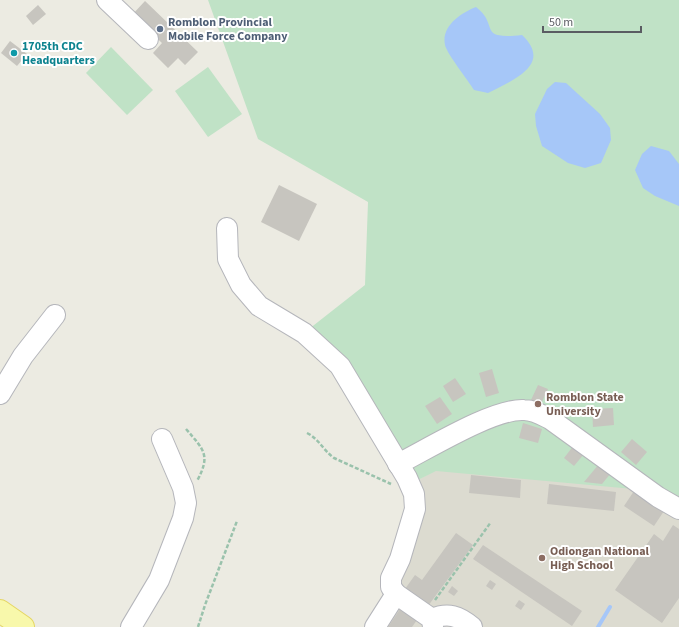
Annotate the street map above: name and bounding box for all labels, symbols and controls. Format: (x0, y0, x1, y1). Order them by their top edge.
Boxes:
scale bar (543, 8, 641, 34)
place label: Romblon Provincial Mobile Force Company (168, 14, 288, 45)
text: 50 m (549, 14, 573, 31)
marker: Romblon Provincial Mobile Force Company (155, 24, 165, 34)
place label: 1705th CDC Headquarters (22, 38, 95, 69)
marker: 1705th CDC Headquarters (9, 48, 19, 58)
place label: Romblon State University (546, 389, 624, 420)
marker: Romblon State University (533, 399, 543, 409)
place label: Odiongan National High School (550, 543, 650, 574)
marker: Odiongan National High School (537, 553, 547, 563)

